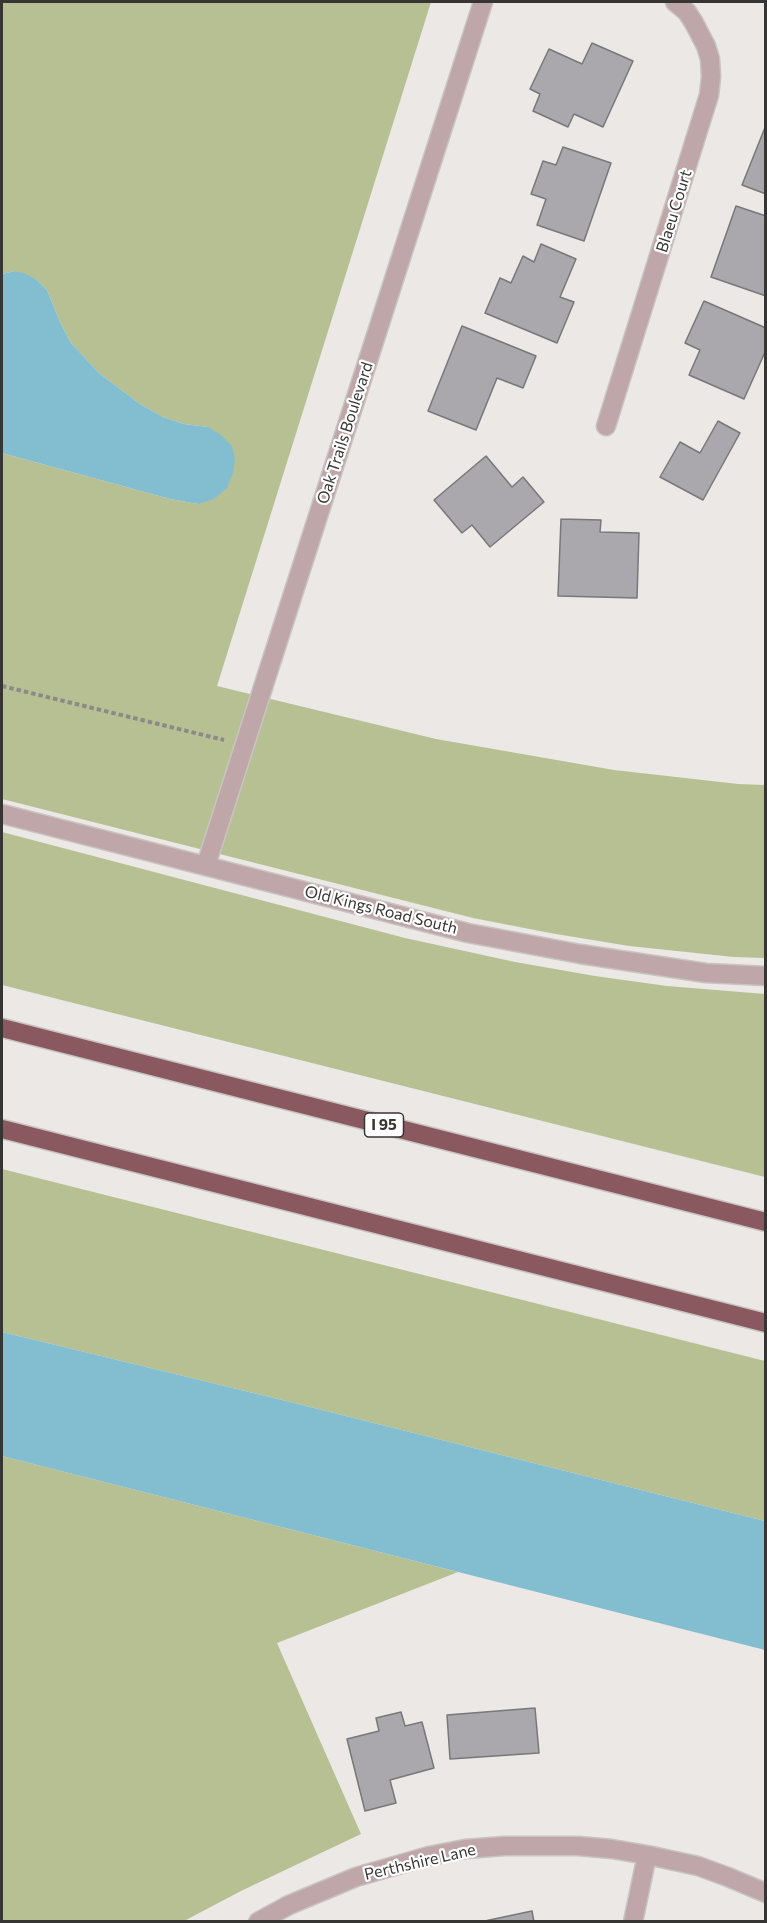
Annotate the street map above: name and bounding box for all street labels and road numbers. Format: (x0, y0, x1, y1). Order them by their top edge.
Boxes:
street label: Blaeu Court (652, 167, 696, 255)
street label: Oak Trails Boulevard (313, 360, 377, 506)
street label: Old Kings Road South (303, 882, 459, 938)
road number: I 95 (364, 1113, 404, 1137)
street label: Perthshire Lane (362, 1840, 478, 1884)

